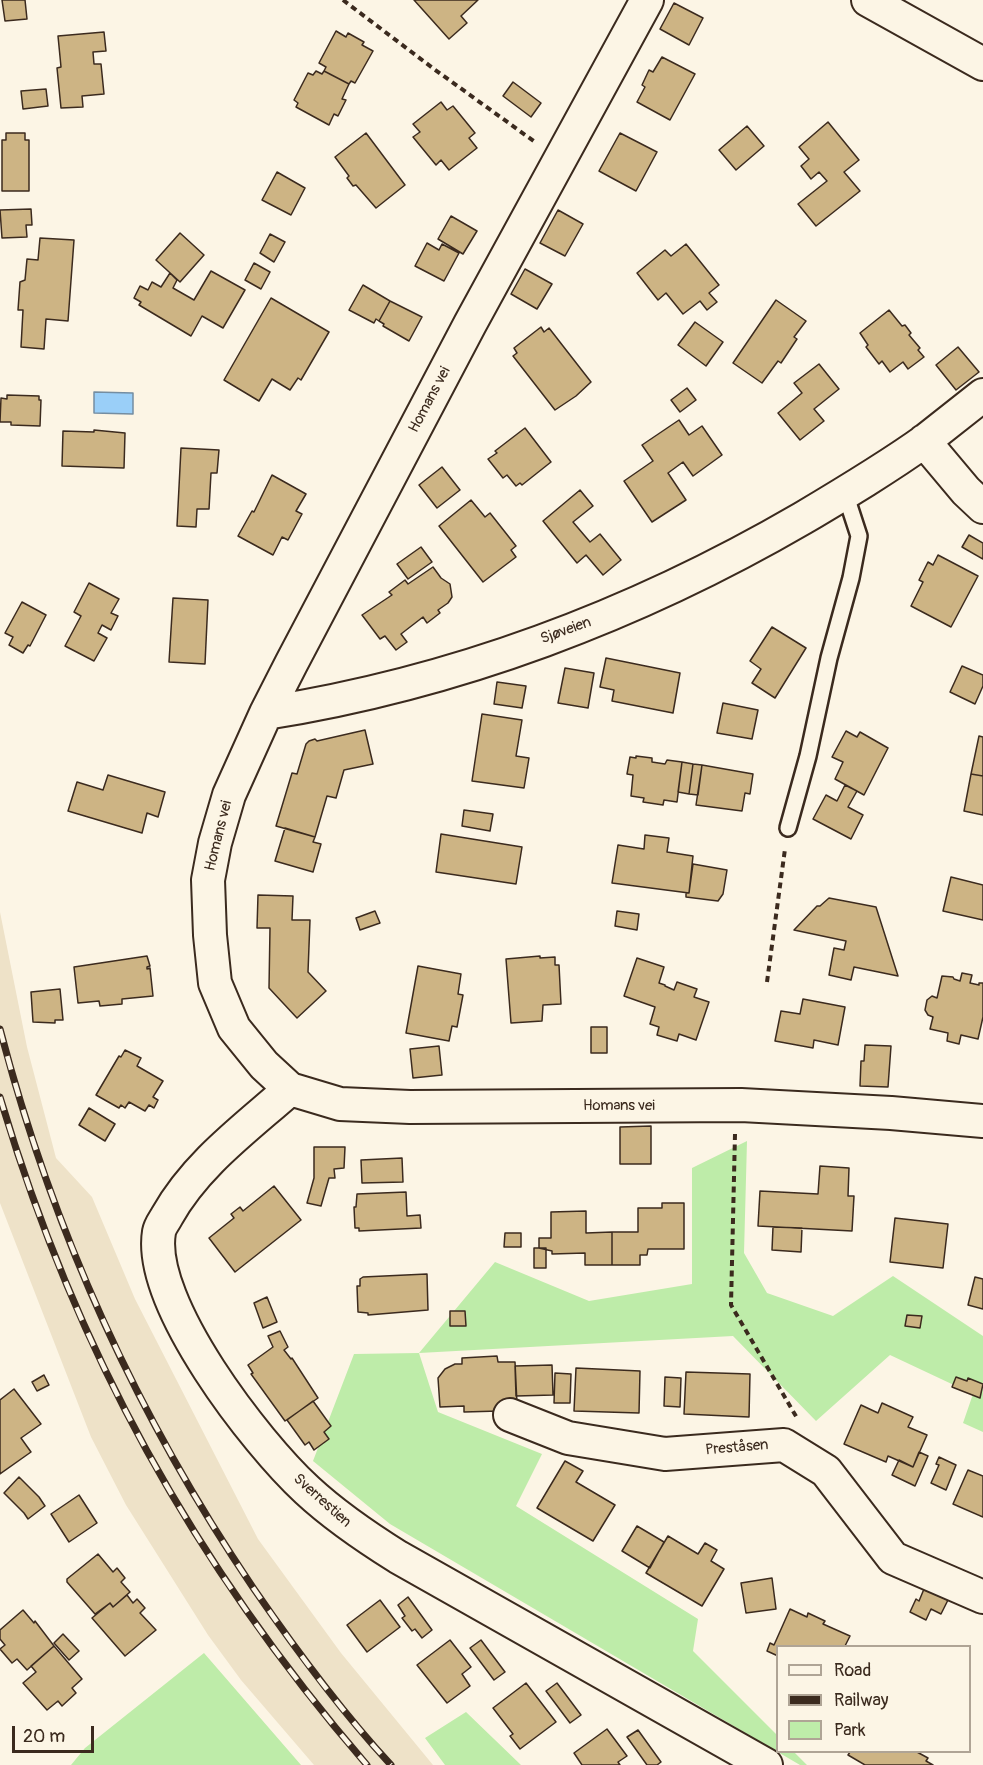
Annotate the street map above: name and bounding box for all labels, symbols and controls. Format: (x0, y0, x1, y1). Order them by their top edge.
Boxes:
street label: Homans vei (405, 364, 455, 436)
street label: Sjøveien (538, 614, 594, 648)
street label: Homans vei (202, 799, 236, 873)
street label: Homans vei (583, 1097, 655, 1115)
street label: Preståsen (705, 1436, 769, 1460)
street label: Sverrestien (289, 1470, 355, 1532)
legend (776, 1645, 971, 1753)
text: Road (834, 1659, 871, 1682)
text: Railway (834, 1689, 889, 1712)
scale bar (15, 1714, 98, 1752)
text: Park (834, 1719, 866, 1742)
text: 20 m (23, 1725, 65, 1748)

